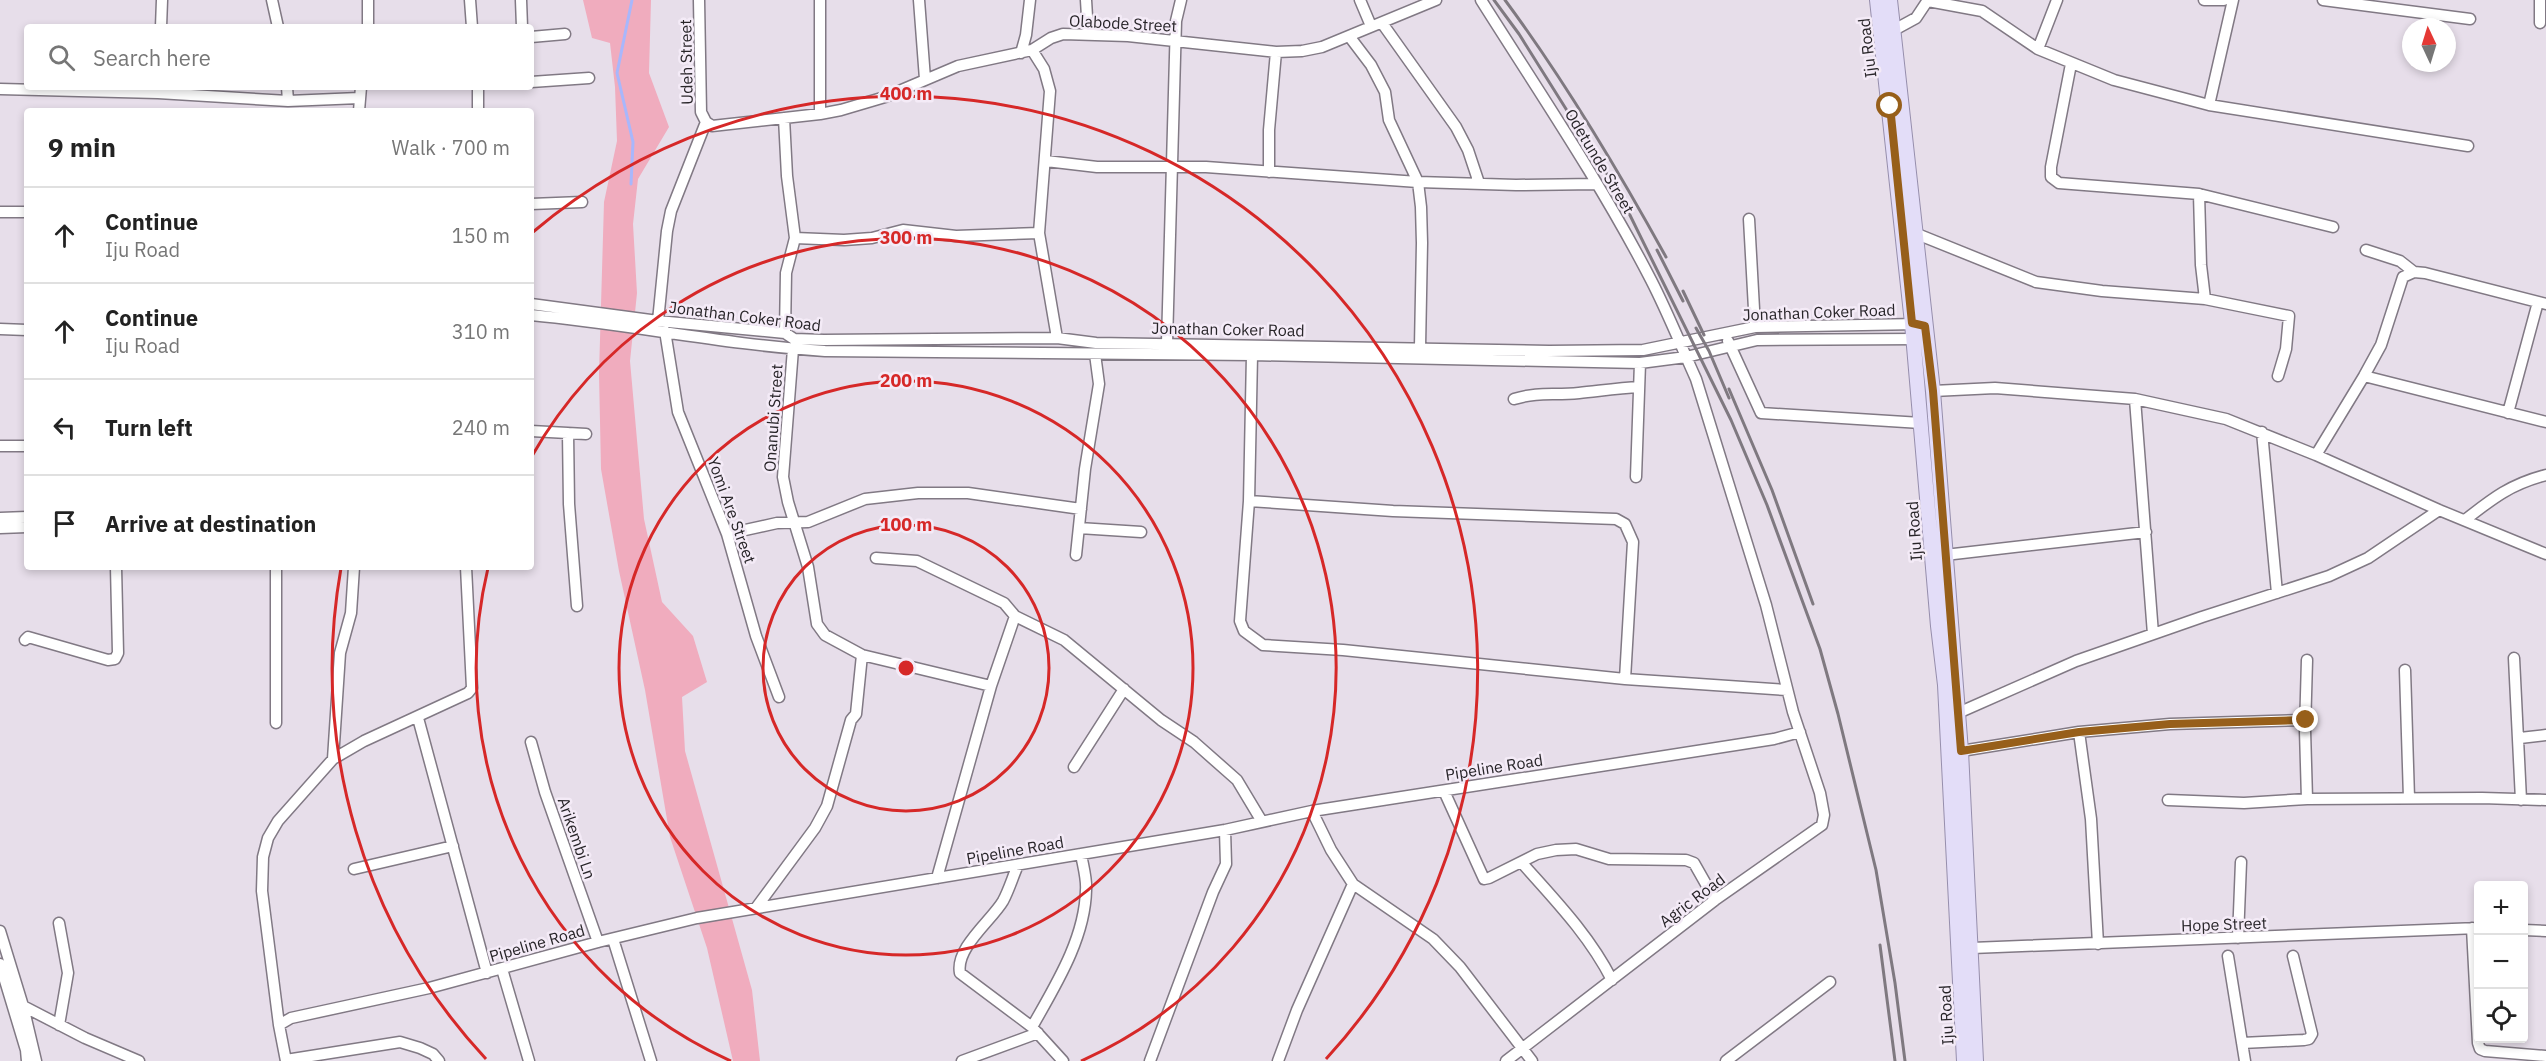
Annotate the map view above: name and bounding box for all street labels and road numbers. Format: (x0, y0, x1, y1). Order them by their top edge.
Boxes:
street label: Olabode Street (1068, 10, 1178, 36)
street label: Iju Road (1853, 17, 1881, 79)
street label: Udeh Street (675, 19, 697, 105)
street label: Odetunde Street (1561, 105, 1639, 217)
street label: Jonathan Coker Road (668, 297, 822, 335)
street label: Jonathan Coker Road (1742, 299, 1896, 325)
street label: Jonathan Coker Road (1151, 318, 1305, 340)
street label: Onanubi Street (759, 363, 787, 473)
street label: Yomi Are Street (703, 454, 761, 566)
street label: Iju Road (1902, 500, 1926, 562)
street label: Pipeline Road (1444, 749, 1544, 785)
street label: Arikembi Ln (554, 794, 600, 882)
street label: Pipeline Road (965, 832, 1065, 868)
street label: Agric Road (1655, 869, 1729, 931)
street label: Hope Street (2181, 913, 2267, 935)
street label: Pipeline Road (487, 920, 587, 966)
street label: Iju Road (1934, 984, 1958, 1046)

